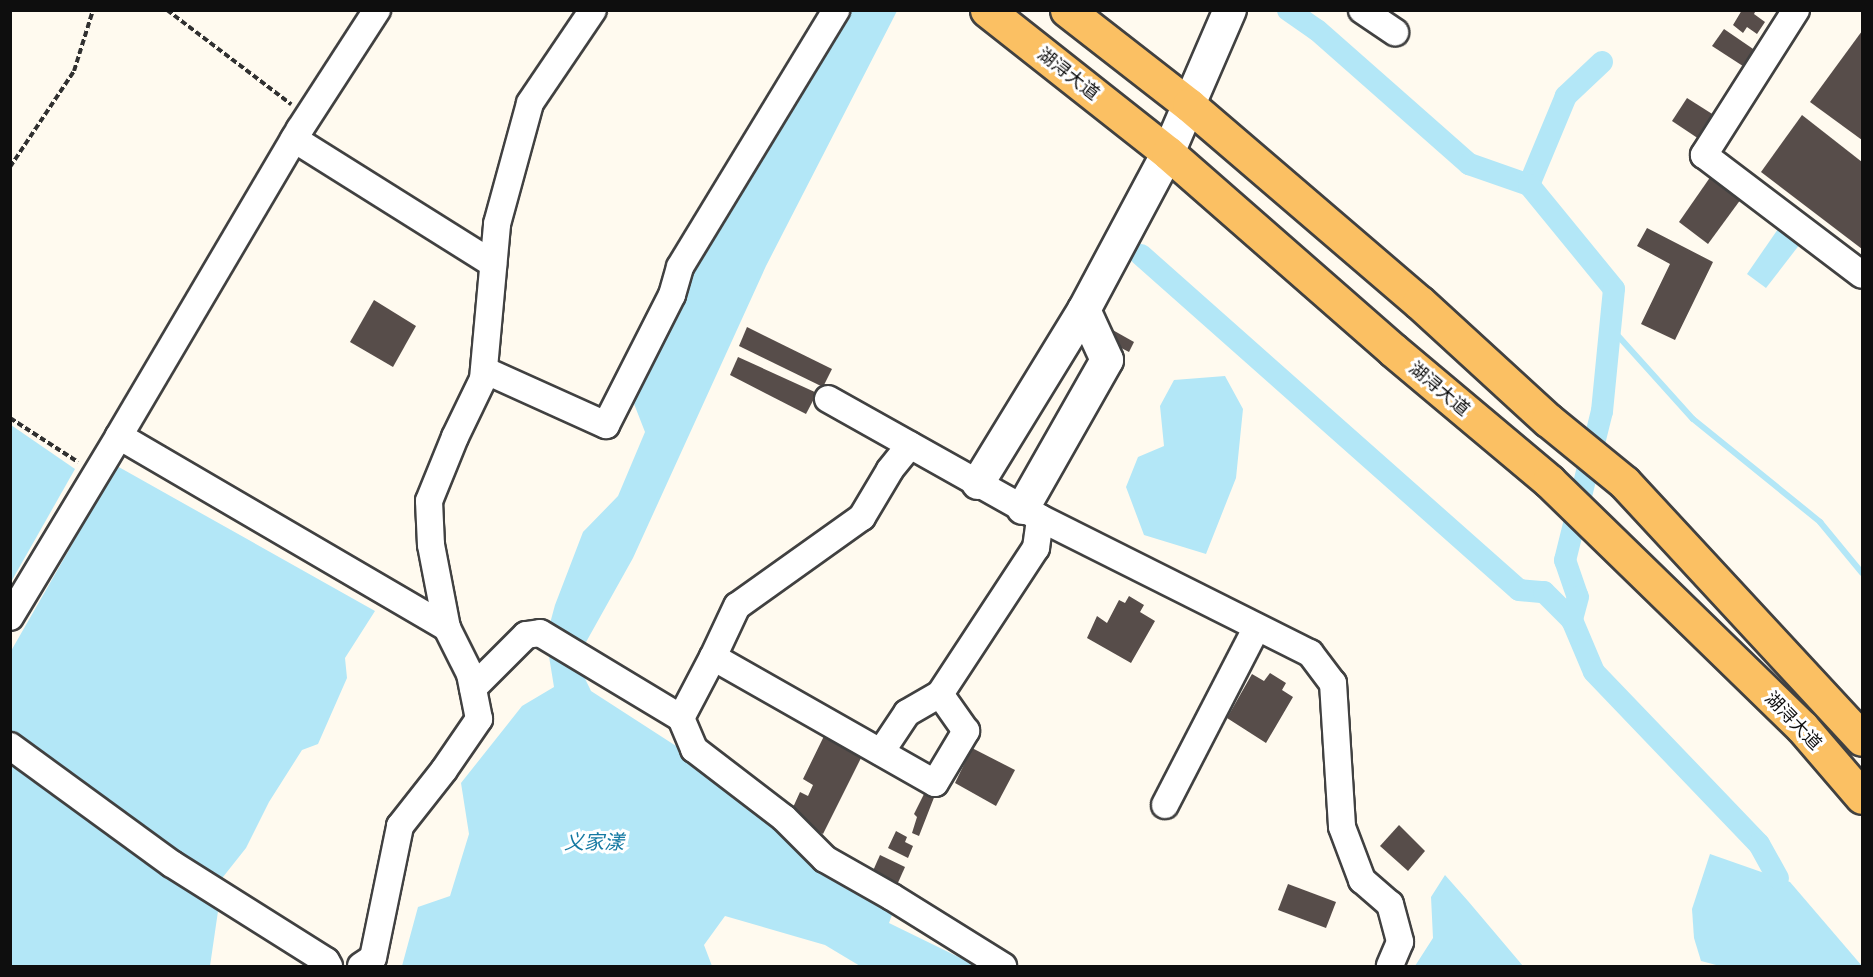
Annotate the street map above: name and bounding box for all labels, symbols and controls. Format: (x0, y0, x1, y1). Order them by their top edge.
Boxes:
street label: 湖浔大道 (1033, 43, 1103, 105)
street label: 湖浔大道 (1404, 358, 1474, 420)
street label: 湖浔大道 (1760, 688, 1826, 754)
water label: 义家漾 (564, 830, 624, 854)

